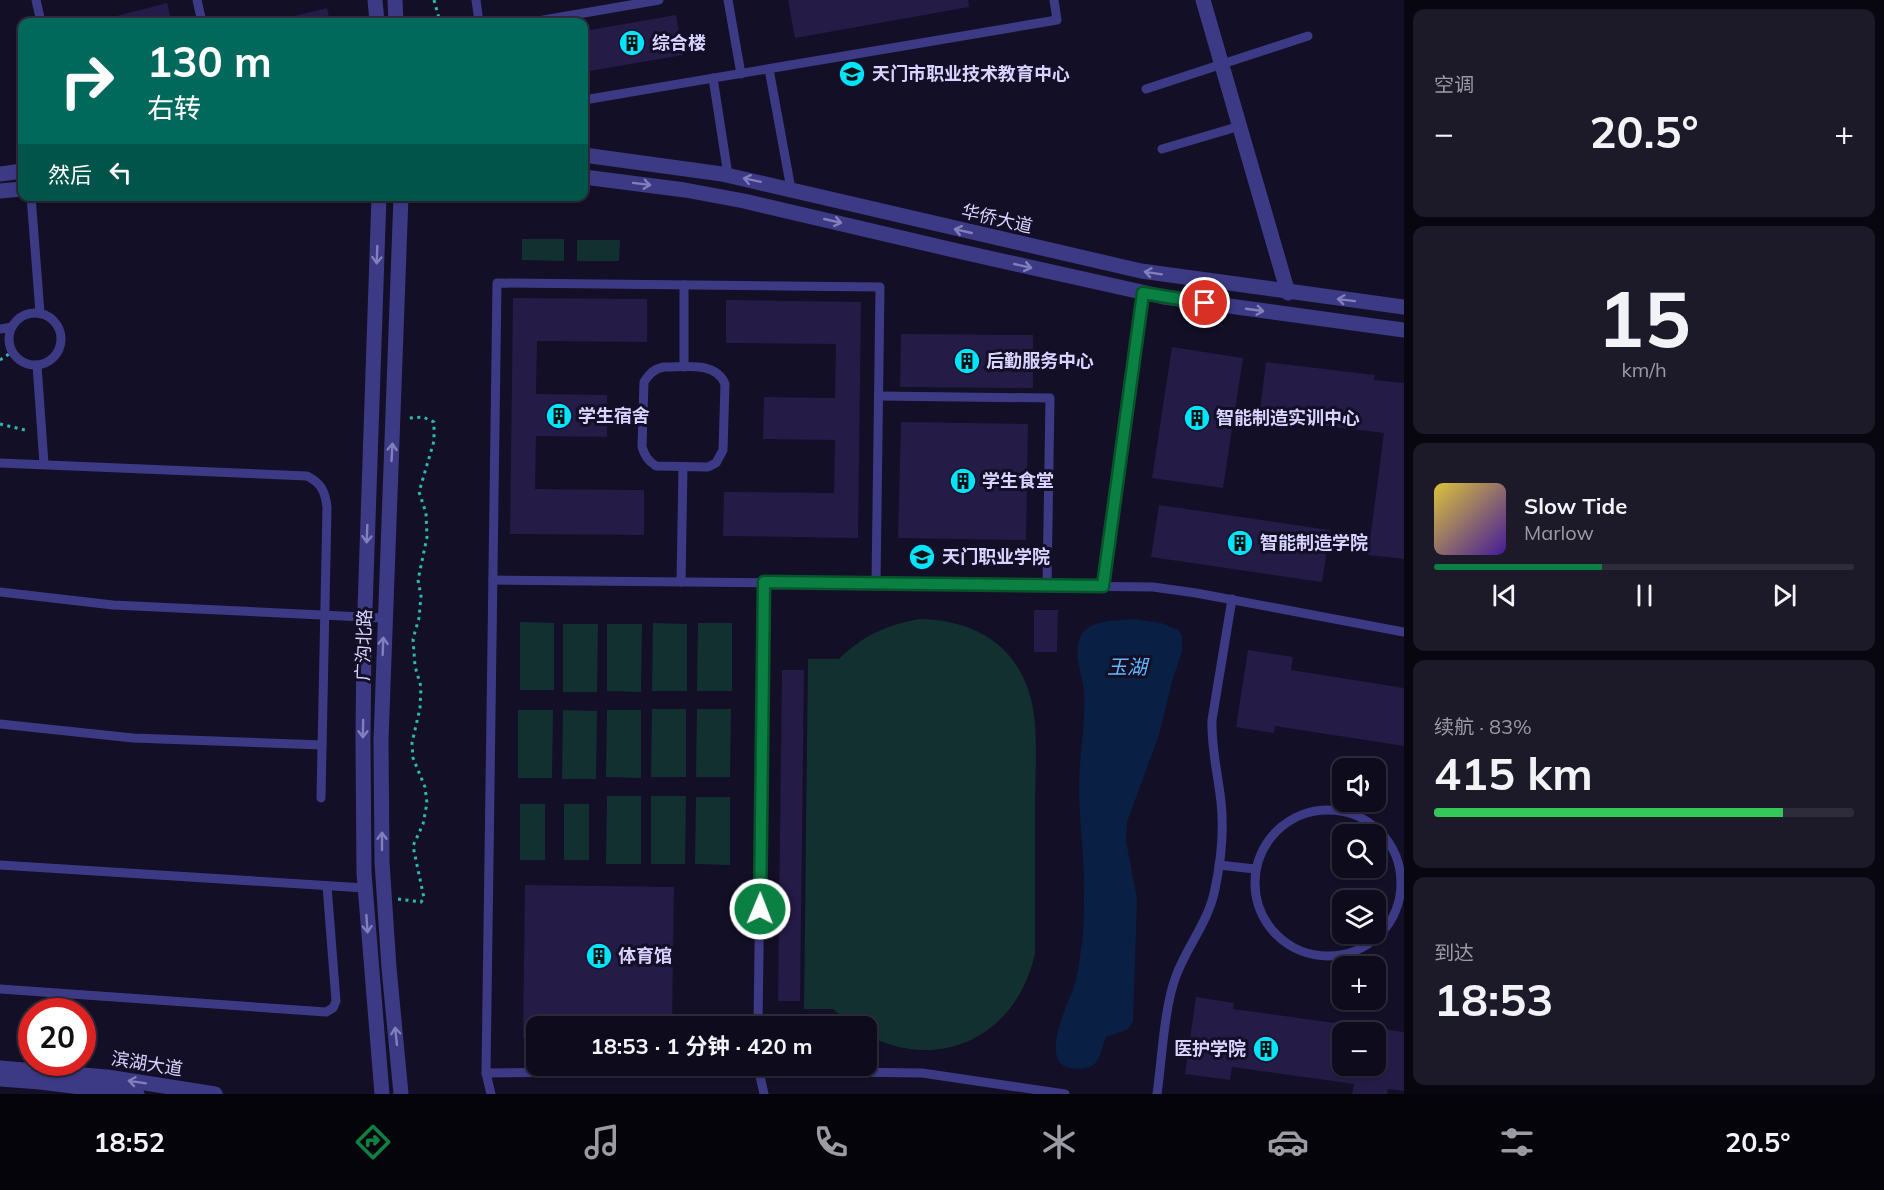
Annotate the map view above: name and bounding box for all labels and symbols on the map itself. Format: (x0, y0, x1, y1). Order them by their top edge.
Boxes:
building icon: 综合楼 (617, 28, 647, 58)
place label: 综合楼 (652, 31, 706, 54)
school or university icon: 天门市职业技术教育中心 (837, 59, 867, 89)
place label: 天门市职业技术教育中心 (872, 62, 1070, 85)
one-way arrow (743, 174, 762, 186)
one-way arrow (631, 179, 651, 190)
street label: 华侨大道 (959, 199, 1035, 238)
one-way arrow (823, 216, 842, 228)
one-way arrow (953, 224, 972, 236)
one-way arrow (371, 244, 383, 264)
one-way arrow (1012, 261, 1032, 272)
one-way arrow (1143, 267, 1163, 278)
pin (1179, 277, 1230, 328)
one-way arrow (1337, 294, 1356, 305)
one-way arrow (1245, 305, 1265, 316)
building icon: 后勤服务中心 (952, 346, 982, 376)
place label: 后勤服务中心 (986, 349, 1094, 372)
building icon: 学生宿舍 (544, 401, 574, 431)
building icon: 智能制造实训中心 (1182, 403, 1212, 433)
place label: 学生宿舍 (578, 404, 650, 427)
place label: 智能制造实训中心 (1216, 406, 1360, 429)
one-way arrow (386, 442, 397, 462)
building icon: 学生食堂 (948, 466, 978, 496)
place label: 学生食堂 (982, 469, 1054, 492)
one-way arrow (362, 523, 373, 543)
building icon: 智能制造学院 (1225, 528, 1255, 558)
place label: 智能制造学院 (1260, 531, 1368, 554)
school or university icon: 天门职业学院 (907, 542, 937, 572)
place label: 天门职业学院 (942, 545, 1050, 568)
street label: 广沟北路 (351, 609, 376, 681)
one-way arrow (378, 637, 389, 657)
water label: 玉湖 (1107, 654, 1150, 679)
one-way arrow (357, 718, 369, 738)
one-way arrow (376, 832, 388, 852)
position arrow (728, 877, 792, 941)
one-way arrow (362, 913, 373, 933)
building icon: 体育馆 (584, 941, 614, 971)
place label: 体育馆 (618, 944, 672, 967)
speed limit sign: 20 (18, 998, 96, 1076)
one-way arrow (390, 1026, 401, 1046)
building icon: 医护学院 (1251, 1034, 1281, 1064)
place label: 医护学院 (1174, 1037, 1246, 1060)
street label: 滨湖大道 (110, 1047, 184, 1080)
one-way arrow (127, 1076, 147, 1087)

